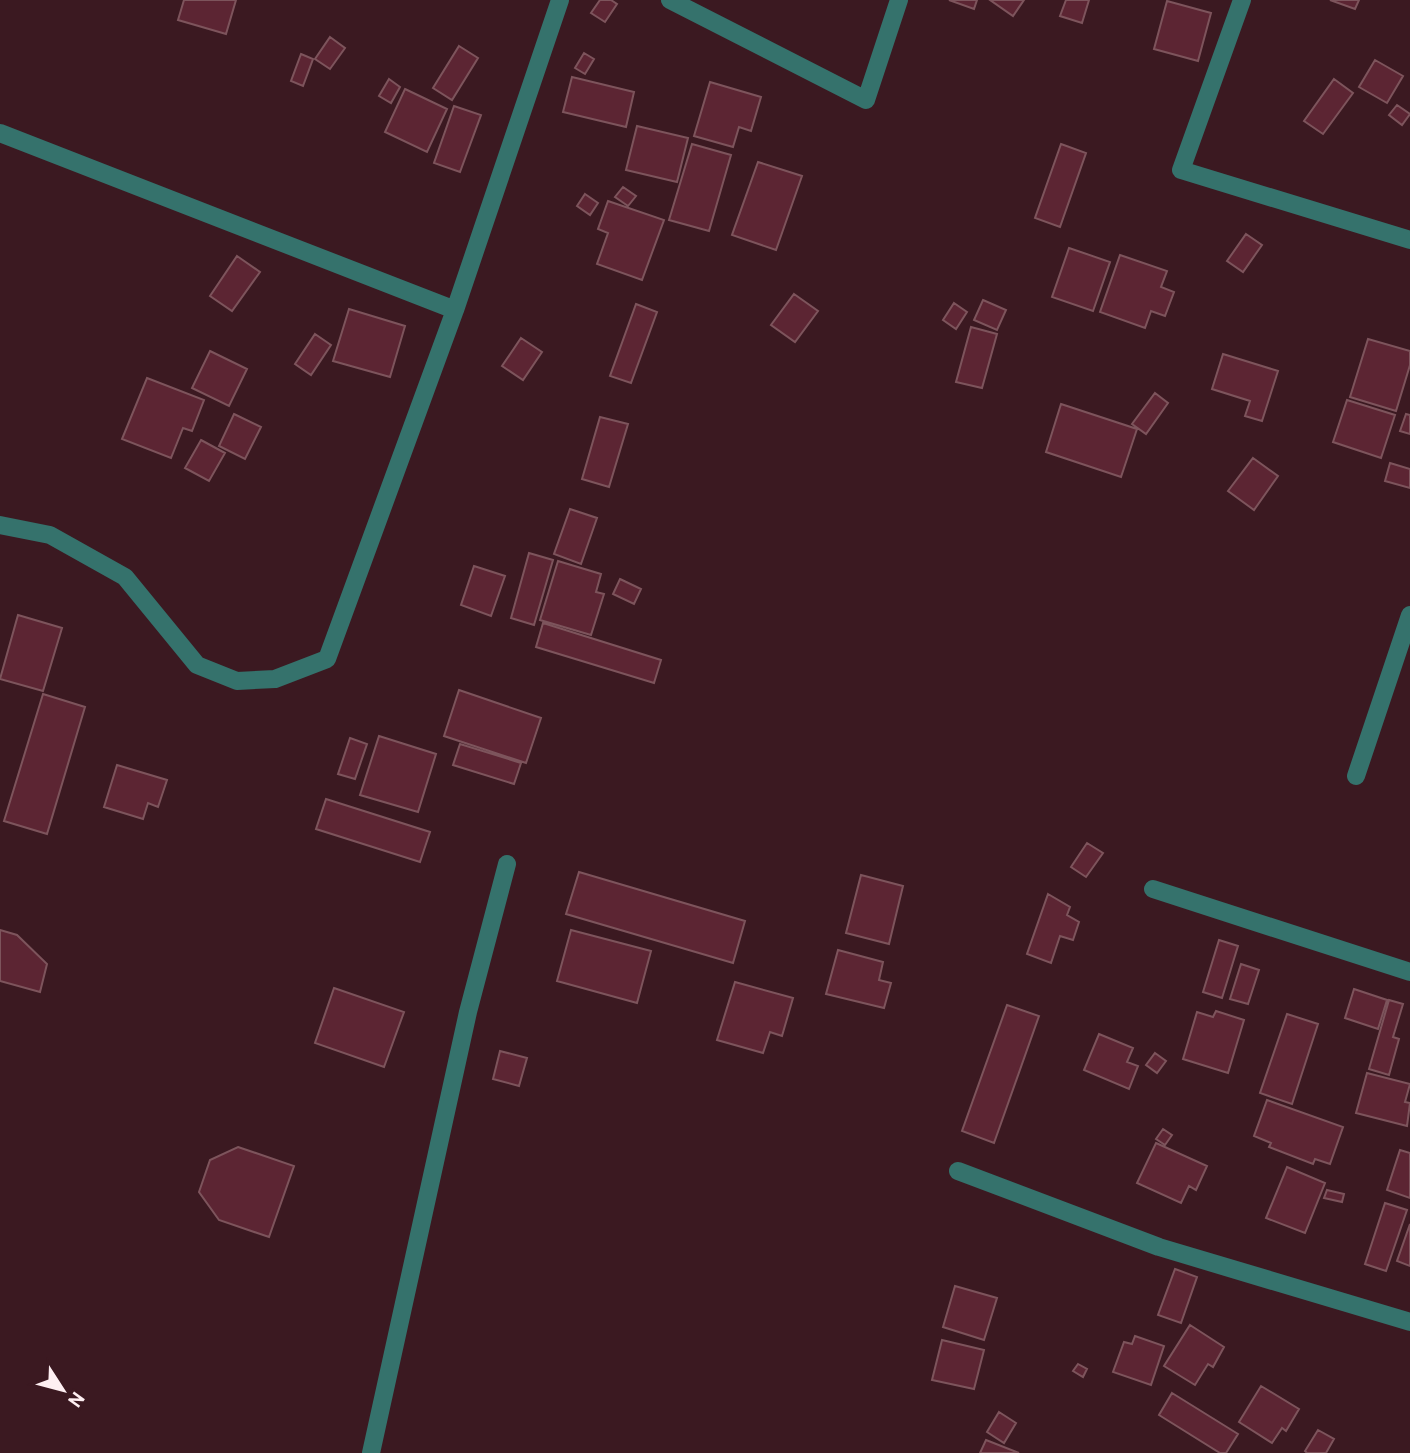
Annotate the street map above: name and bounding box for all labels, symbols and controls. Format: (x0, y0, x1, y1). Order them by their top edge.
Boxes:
north arrow (28, 1355, 98, 1425)
text: N (61, 1386, 89, 1411)

